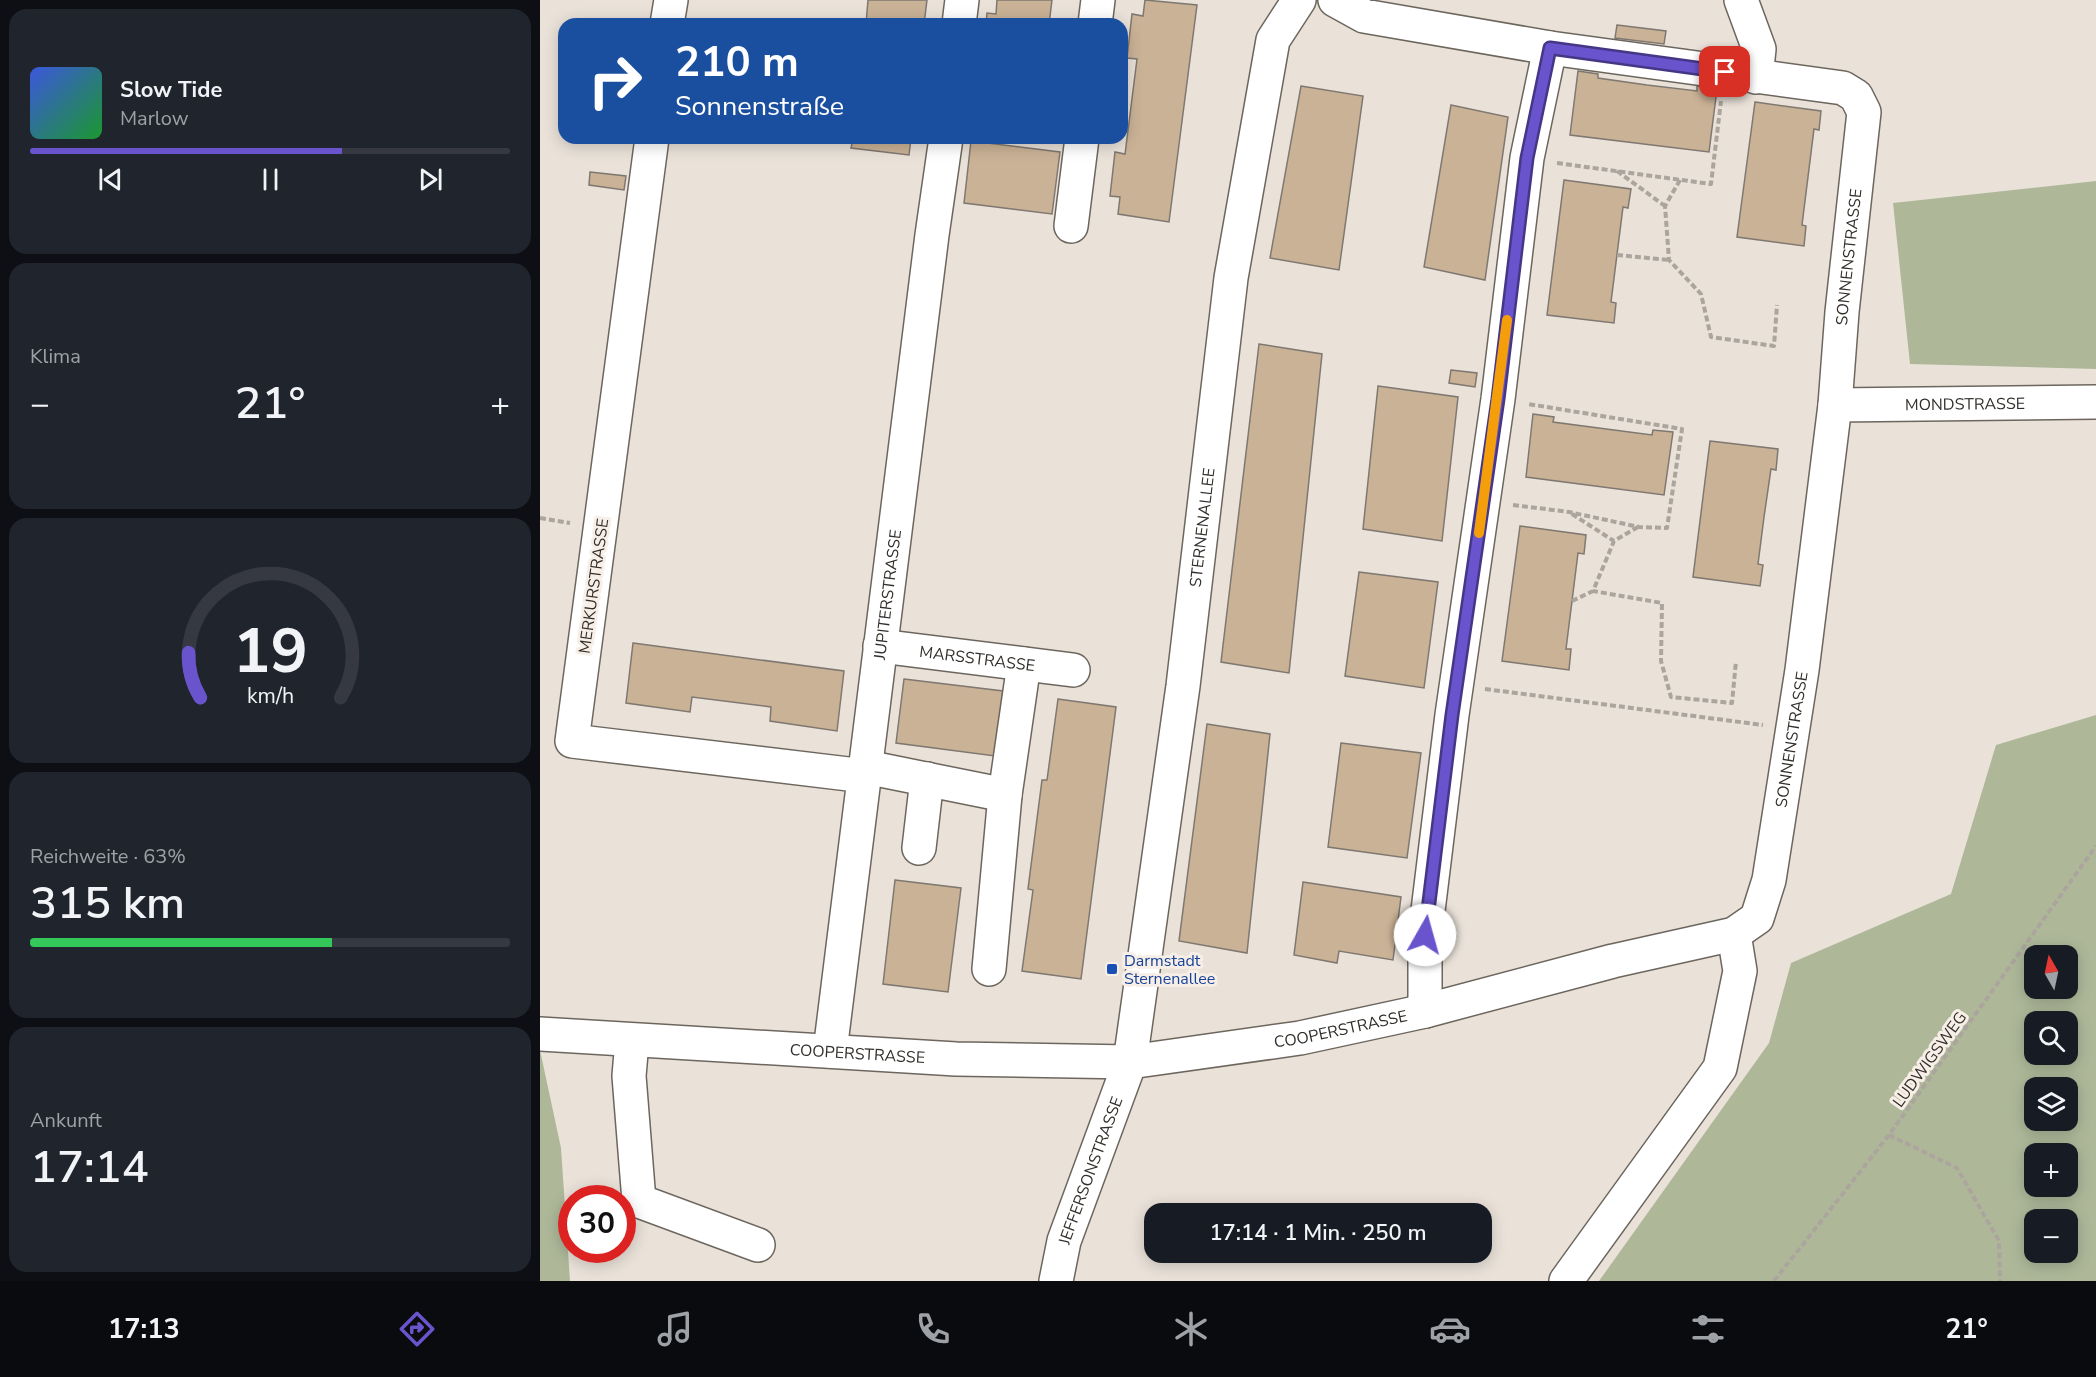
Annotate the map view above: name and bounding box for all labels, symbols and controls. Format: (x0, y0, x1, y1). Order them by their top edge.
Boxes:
text: 210 m (675, 34, 799, 91)
icon: right (576, 42, 654, 120)
pin (1699, 46, 1750, 97)
icon: arrive (1708, 55, 1741, 88)
text: Slow Tide (120, 75, 222, 105)
text: Sonnenstraße (675, 88, 844, 125)
text: Marlow (120, 105, 188, 132)
icon: previous (94, 163, 127, 196)
icon: pause (254, 163, 287, 196)
icon: next (414, 163, 447, 196)
street label: SONNENSTRASSE (1831, 188, 1867, 326)
text: Klima (30, 343, 81, 370)
text: 21° (235, 373, 305, 434)
text: − (30, 382, 50, 427)
text: + (490, 382, 510, 427)
street label: MONDSTRASSE (1905, 393, 2025, 416)
street label: STERNENALLEE (1185, 467, 1221, 588)
street label: MERKURSTRASSE (574, 517, 614, 655)
street label: JUPITERSTRASSE (869, 528, 907, 662)
text: 19 (233, 609, 307, 694)
street label: MARSSTRASSE (918, 641, 1036, 677)
street label: SONNENSTRASSE (1771, 670, 1814, 809)
text: km/h (246, 681, 294, 711)
text: Reichweite · 63% (30, 843, 186, 870)
text: 315 km (30, 873, 185, 934)
position arrow (1393, 903, 1457, 967)
north arrow (2024, 945, 2078, 999)
map controls (2024, 945, 2078, 1263)
place label: Darmstadt Sternenallee (1124, 950, 1215, 990)
marker: Darmstadt Sternenallee (1105, 962, 1119, 976)
street label: COOPERSTRASSE (1273, 1005, 1409, 1054)
street label: LUDWIGSWEG (1888, 1007, 1972, 1112)
button: search (2024, 1011, 2078, 1065)
street label: COOPERSTRASSE (789, 1039, 926, 1069)
button: layers (2024, 1077, 2078, 1131)
street label: JEFFERSONSTRASSE (1053, 1094, 1128, 1247)
text: Ankunft (30, 1107, 102, 1134)
text: 17:14 (30, 1137, 149, 1198)
button: + (2024, 1143, 2078, 1197)
speed limit sign: 30 (558, 1185, 636, 1263)
button: − (2024, 1209, 2078, 1263)
text: 17:14 · 1 Min. · 250 m (1209, 1218, 1427, 1248)
icon: directions (396, 1308, 438, 1350)
icon: music (654, 1308, 696, 1350)
icon: phone (912, 1308, 954, 1350)
icon: climate (1170, 1308, 1212, 1350)
icon: car (1429, 1308, 1471, 1350)
icon: filters (1687, 1308, 1729, 1350)
text: 17:13 (108, 1311, 180, 1348)
text: 21° (1945, 1311, 1988, 1348)

